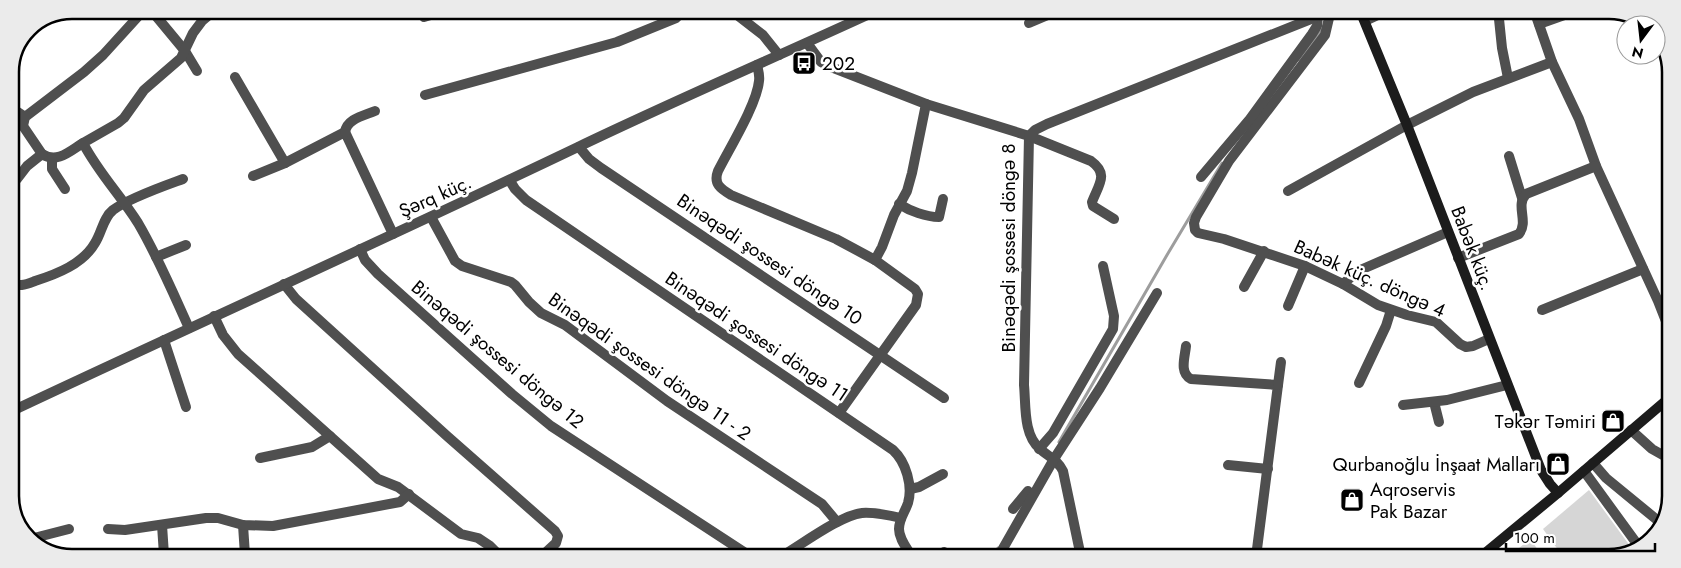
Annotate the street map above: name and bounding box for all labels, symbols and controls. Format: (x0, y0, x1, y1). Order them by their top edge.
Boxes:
north arrow (1616, 15, 1666, 65)
text: N (1630, 41, 1646, 64)
bus stop icon: 202 (791, 50, 817, 76)
place label: 202 (822, 50, 855, 77)
street label: Binəqədi şossesi döngə 8 (995, 143, 1022, 353)
street label: Şərq küç. (395, 168, 476, 224)
street label: Binəqədi şossesi döngə 10 (672, 187, 868, 332)
street label: Babək küç. (1444, 202, 1501, 294)
street label: Babək küç. döngə 4 (1290, 233, 1450, 324)
street label: Binəqədi şossesi döngə 11 (660, 265, 854, 408)
street label: Binəqədi şossesi döngə 12 (405, 274, 590, 435)
street label: Binəqədi şossesi döngə 11 - 2 (543, 286, 757, 447)
place label: Təkər Təmiri (1495, 408, 1596, 435)
shop icon: Təkər Təmiri (1600, 408, 1626, 434)
place label: Qurbanoğlu İnşaat Malları (1333, 451, 1540, 478)
shop icon: Qurbanoğlu İnşaat Malları (1545, 451, 1571, 477)
place label: Aqroservis Pak Bazar (1370, 476, 1456, 525)
shop icon: Aqroservis Pak Bazar (1339, 487, 1365, 513)
scale bar (1506, 520, 1655, 552)
text: 100 m (1514, 527, 1555, 549)

